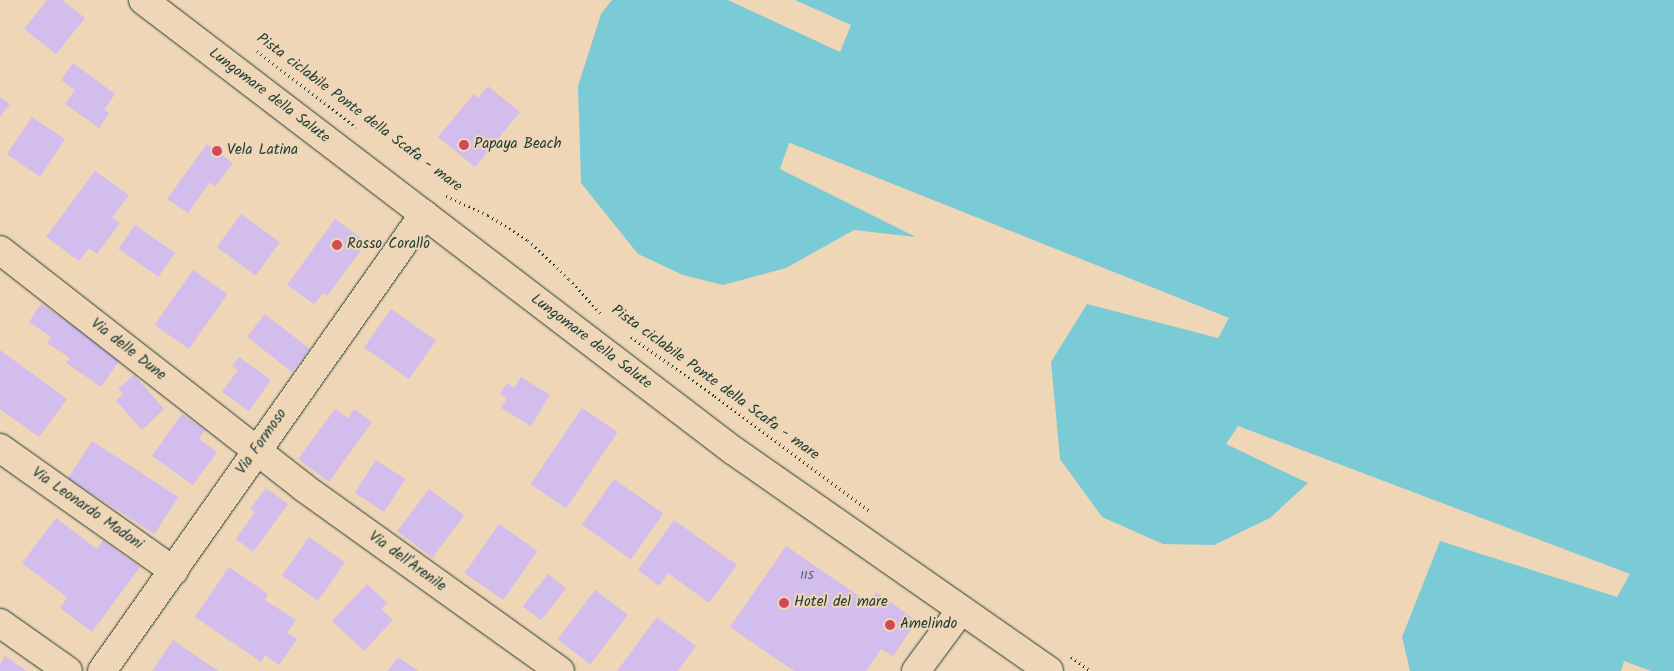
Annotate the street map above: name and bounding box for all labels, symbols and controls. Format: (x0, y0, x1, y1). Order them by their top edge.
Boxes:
street label: Pista ciclabile Ponte della Scafa - mare (253, 30, 465, 196)
street label: Lungomare della Salute (205, 45, 333, 147)
place label: Papaya Beach (474, 136, 562, 154)
marker: Papaya Beach (458, 139, 470, 151)
place label: Vela Latina (227, 142, 298, 160)
marker: Vela Latina (211, 145, 223, 157)
place label: Rosso Corallo (347, 236, 430, 254)
marker: Rosso Corallo (331, 239, 343, 251)
street label: Lungomare della Salute (527, 291, 655, 393)
street label: Pista ciclabile Ponte della Scafa - mare (608, 301, 822, 465)
street label: Via delle Dune (87, 315, 169, 385)
street label: Via Formoso (233, 406, 291, 478)
street label: Via Leonardo Madoni (28, 464, 146, 554)
street label: Via dell'Arenile (365, 528, 449, 596)
house number: 115 (800, 569, 814, 583)
place label: Hotel del mare (794, 594, 888, 612)
marker: Hotel del mare (778, 597, 790, 609)
place label: Amelindo (900, 616, 957, 634)
marker: Amelindo (884, 619, 896, 631)

